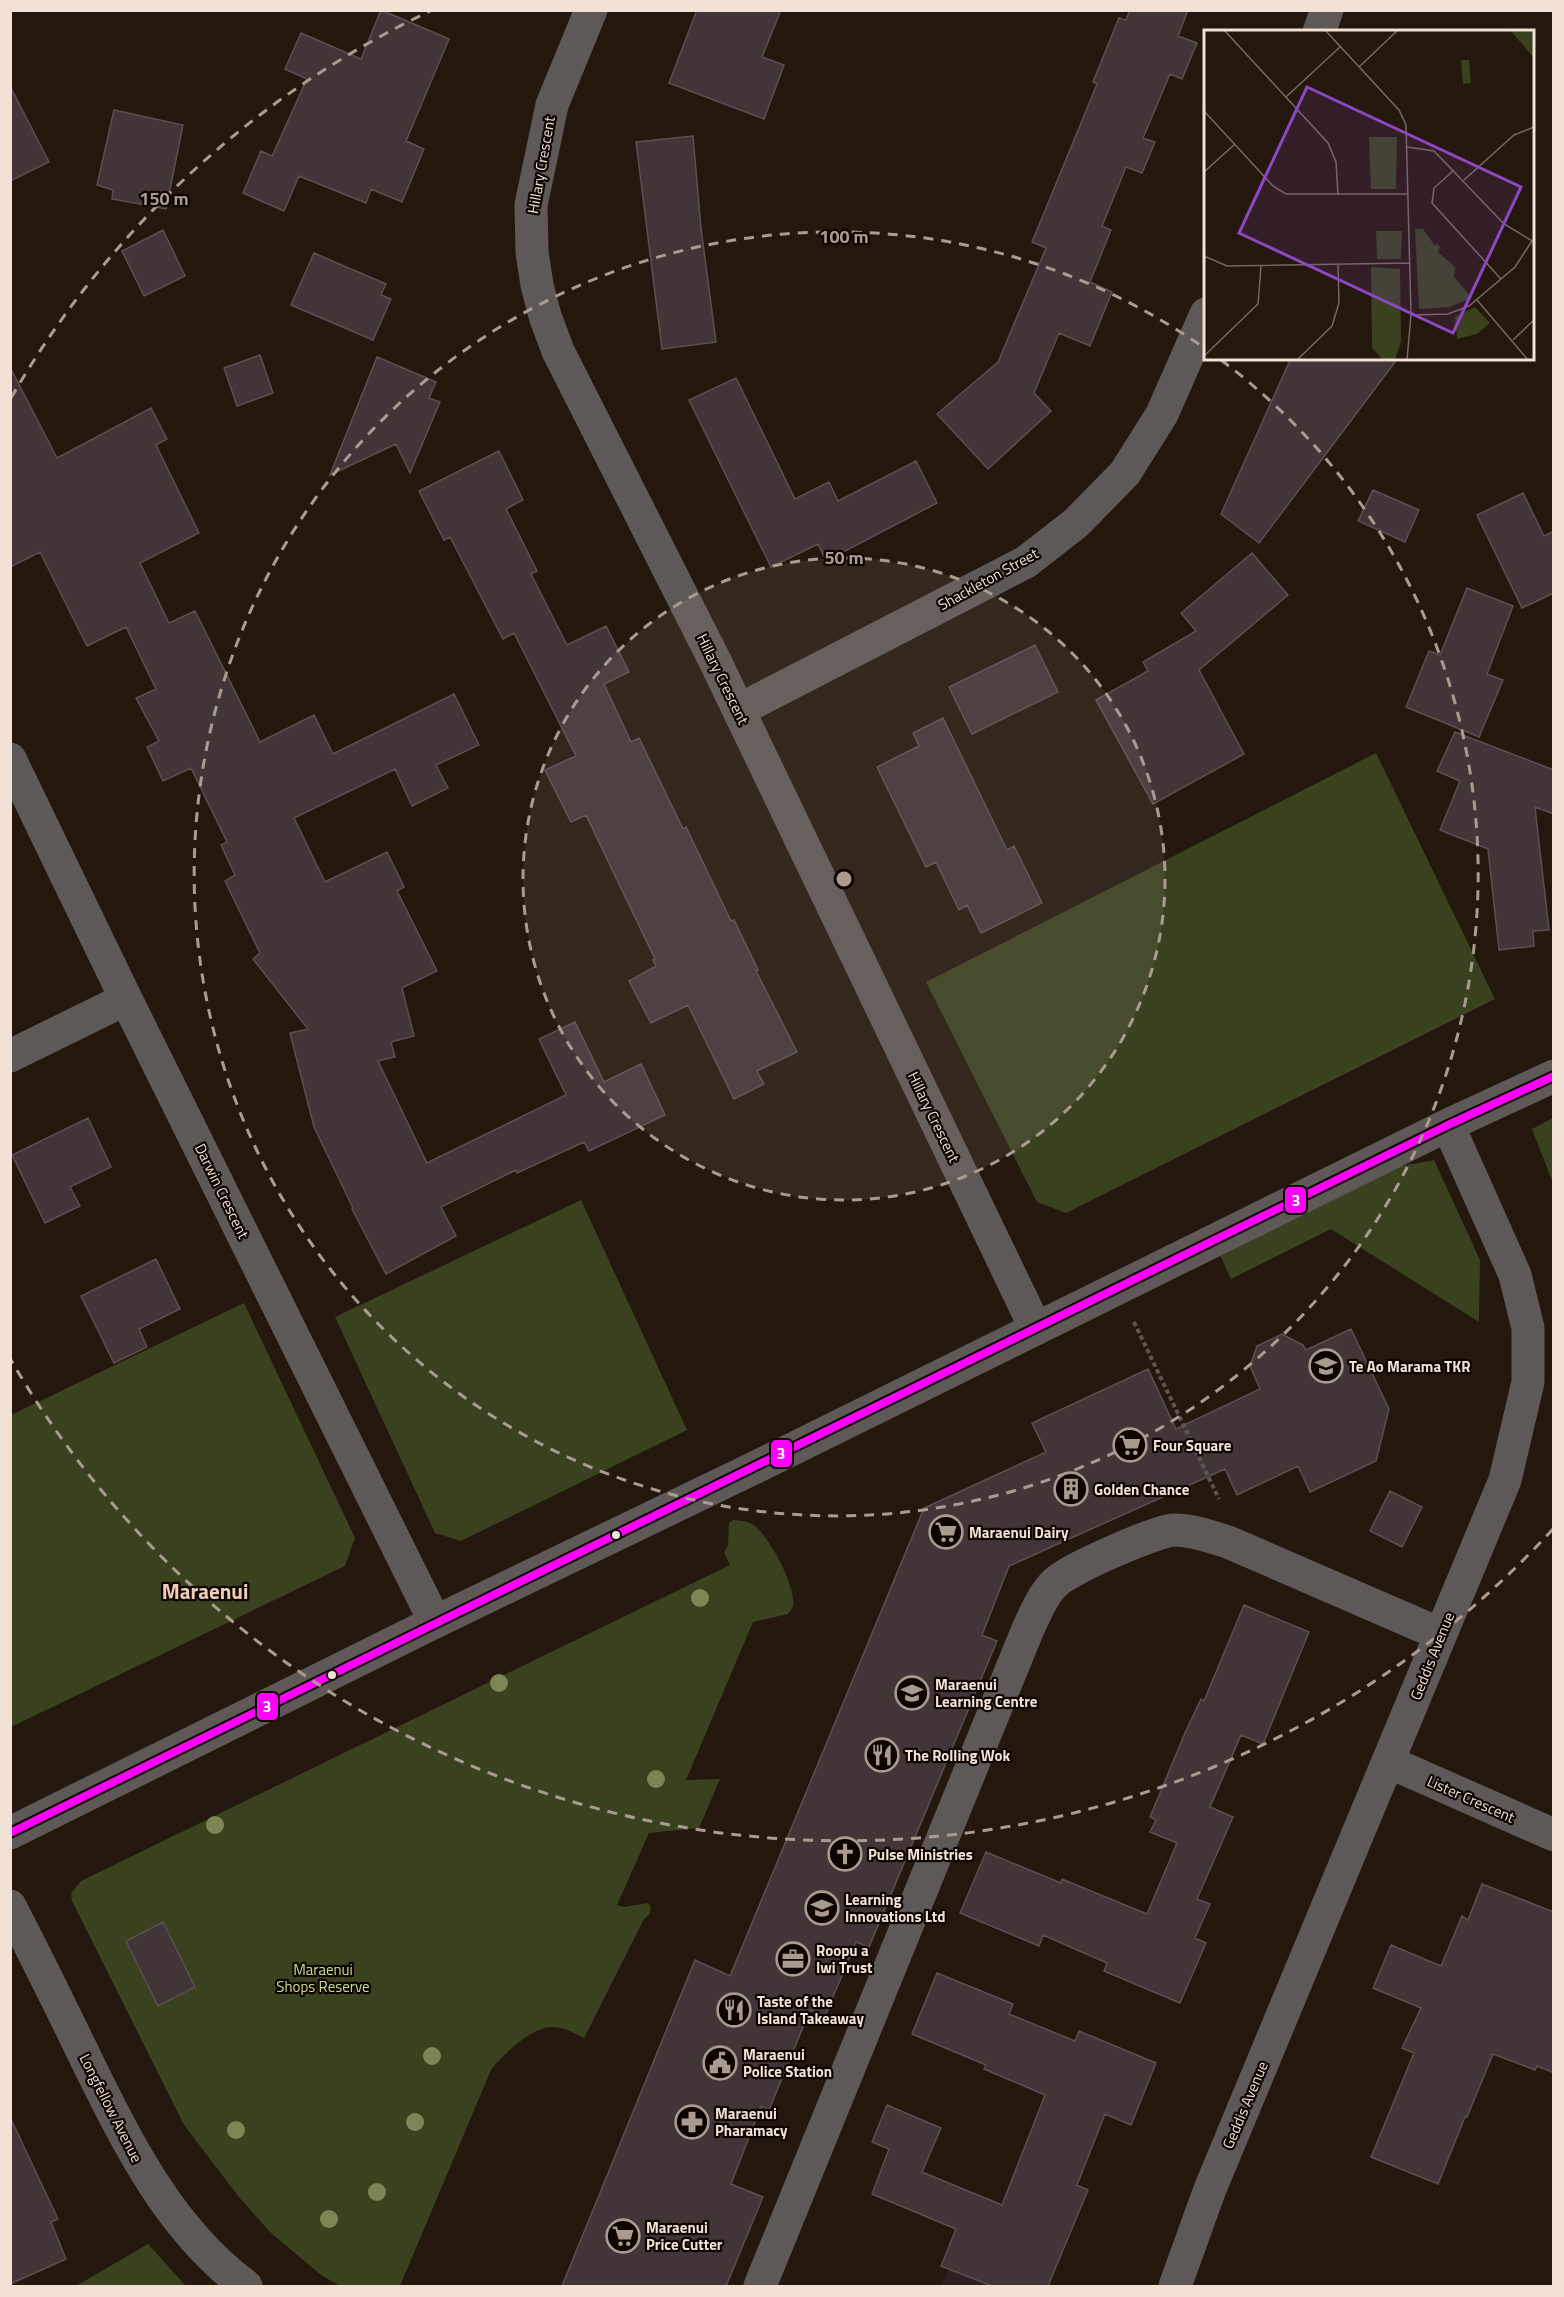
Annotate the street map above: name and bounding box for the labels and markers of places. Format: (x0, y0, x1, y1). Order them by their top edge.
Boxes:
centre of rings (834, 869, 854, 889)
school or university icon: Te Ao Marama TKR (1308, 1348, 1344, 1384)
place label: Te Ao Marama TKR (1349, 1355, 1470, 1378)
supermarket icon: Four Square (1112, 1427, 1148, 1463)
place label: Four Square (1153, 1434, 1232, 1457)
building icon: Golden Chance (1053, 1471, 1089, 1507)
place label: Golden Chance (1094, 1478, 1190, 1501)
supermarket icon: Maraenui Dairy (928, 1514, 964, 1550)
place label: Maraenui Dairy (969, 1521, 1069, 1544)
unlabelled marker (610, 1529, 622, 1541)
unlabelled marker (326, 1669, 338, 1681)
place label: Maraenui Learning Centre (935, 1673, 1038, 1713)
school or university icon: Maraenui Learning Centre (894, 1675, 930, 1711)
restaurant icon: The Rolling Wok (864, 1737, 900, 1773)
place label: The Rolling Wok (905, 1744, 1011, 1767)
church icon: Pulse Ministries (827, 1836, 863, 1872)
place label: Pulse Ministries (868, 1843, 973, 1866)
place label: Learning Innovations Ltd (845, 1888, 945, 1928)
school or university icon: Learning Innovations Ltd (804, 1890, 840, 1926)
place label: Roopu a Iwi Trust (816, 1939, 873, 1979)
office icon: Roopu a Iwi Trust (775, 1941, 811, 1977)
place label: Taste of the Island Takeaway (757, 1990, 864, 2030)
restaurant icon: Taste of the Island Takeaway (716, 1992, 752, 2028)
place label: Maraenui Police Station (743, 2043, 832, 2083)
public building icon: Maraenui Police Station (702, 2045, 738, 2081)
place label: Maraenui Pharamacy (715, 2102, 788, 2142)
pharmacy icon: Maraenui Pharamacy (674, 2104, 710, 2140)
place label: Maraenui Price Cutter (646, 2216, 723, 2256)
supermarket icon: Maraenui Price Cutter (605, 2218, 641, 2254)

